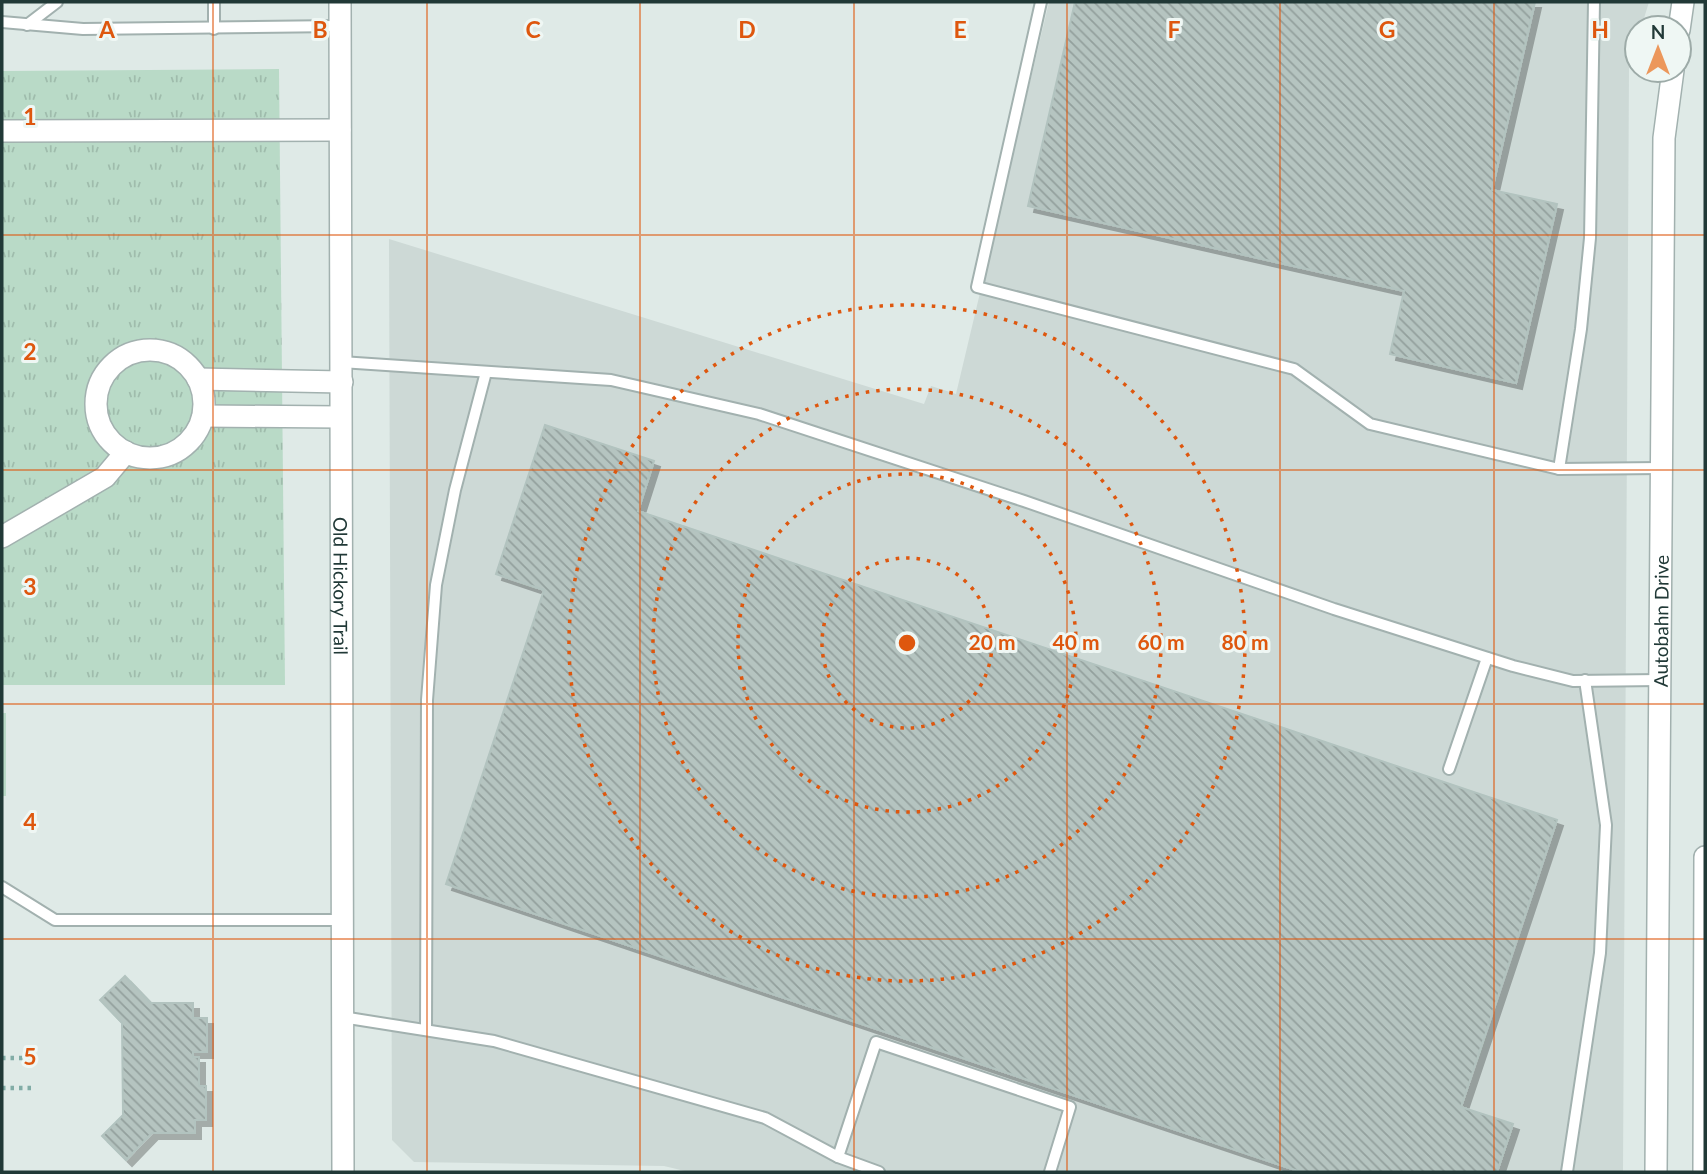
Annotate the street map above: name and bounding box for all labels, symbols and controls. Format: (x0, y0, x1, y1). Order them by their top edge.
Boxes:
north arrow (1623, 14, 1693, 84)
text: A (98, 15, 116, 43)
text: B (312, 15, 328, 43)
text: C (525, 15, 541, 43)
text: D (738, 15, 756, 43)
text: E (953, 15, 967, 43)
text: F (1167, 15, 1181, 43)
text: G (1379, 15, 1395, 43)
text: H (1591, 15, 1609, 43)
text: N (1651, 20, 1665, 43)
text: 1 (23, 102, 37, 130)
text: 2 (23, 337, 37, 365)
street label: Old Hickory Trail (330, 517, 353, 655)
street label: Autobahn Drive (1648, 555, 1672, 687)
text: 3 (23, 572, 37, 600)
text: 20 m (968, 629, 1016, 654)
text: 40 m (1052, 629, 1100, 654)
text: 60 m (1137, 629, 1185, 654)
text: 80 m (1221, 629, 1269, 654)
centre of rings (895, 631, 919, 655)
text: 4 (23, 807, 37, 835)
text: 5 (23, 1042, 37, 1070)

